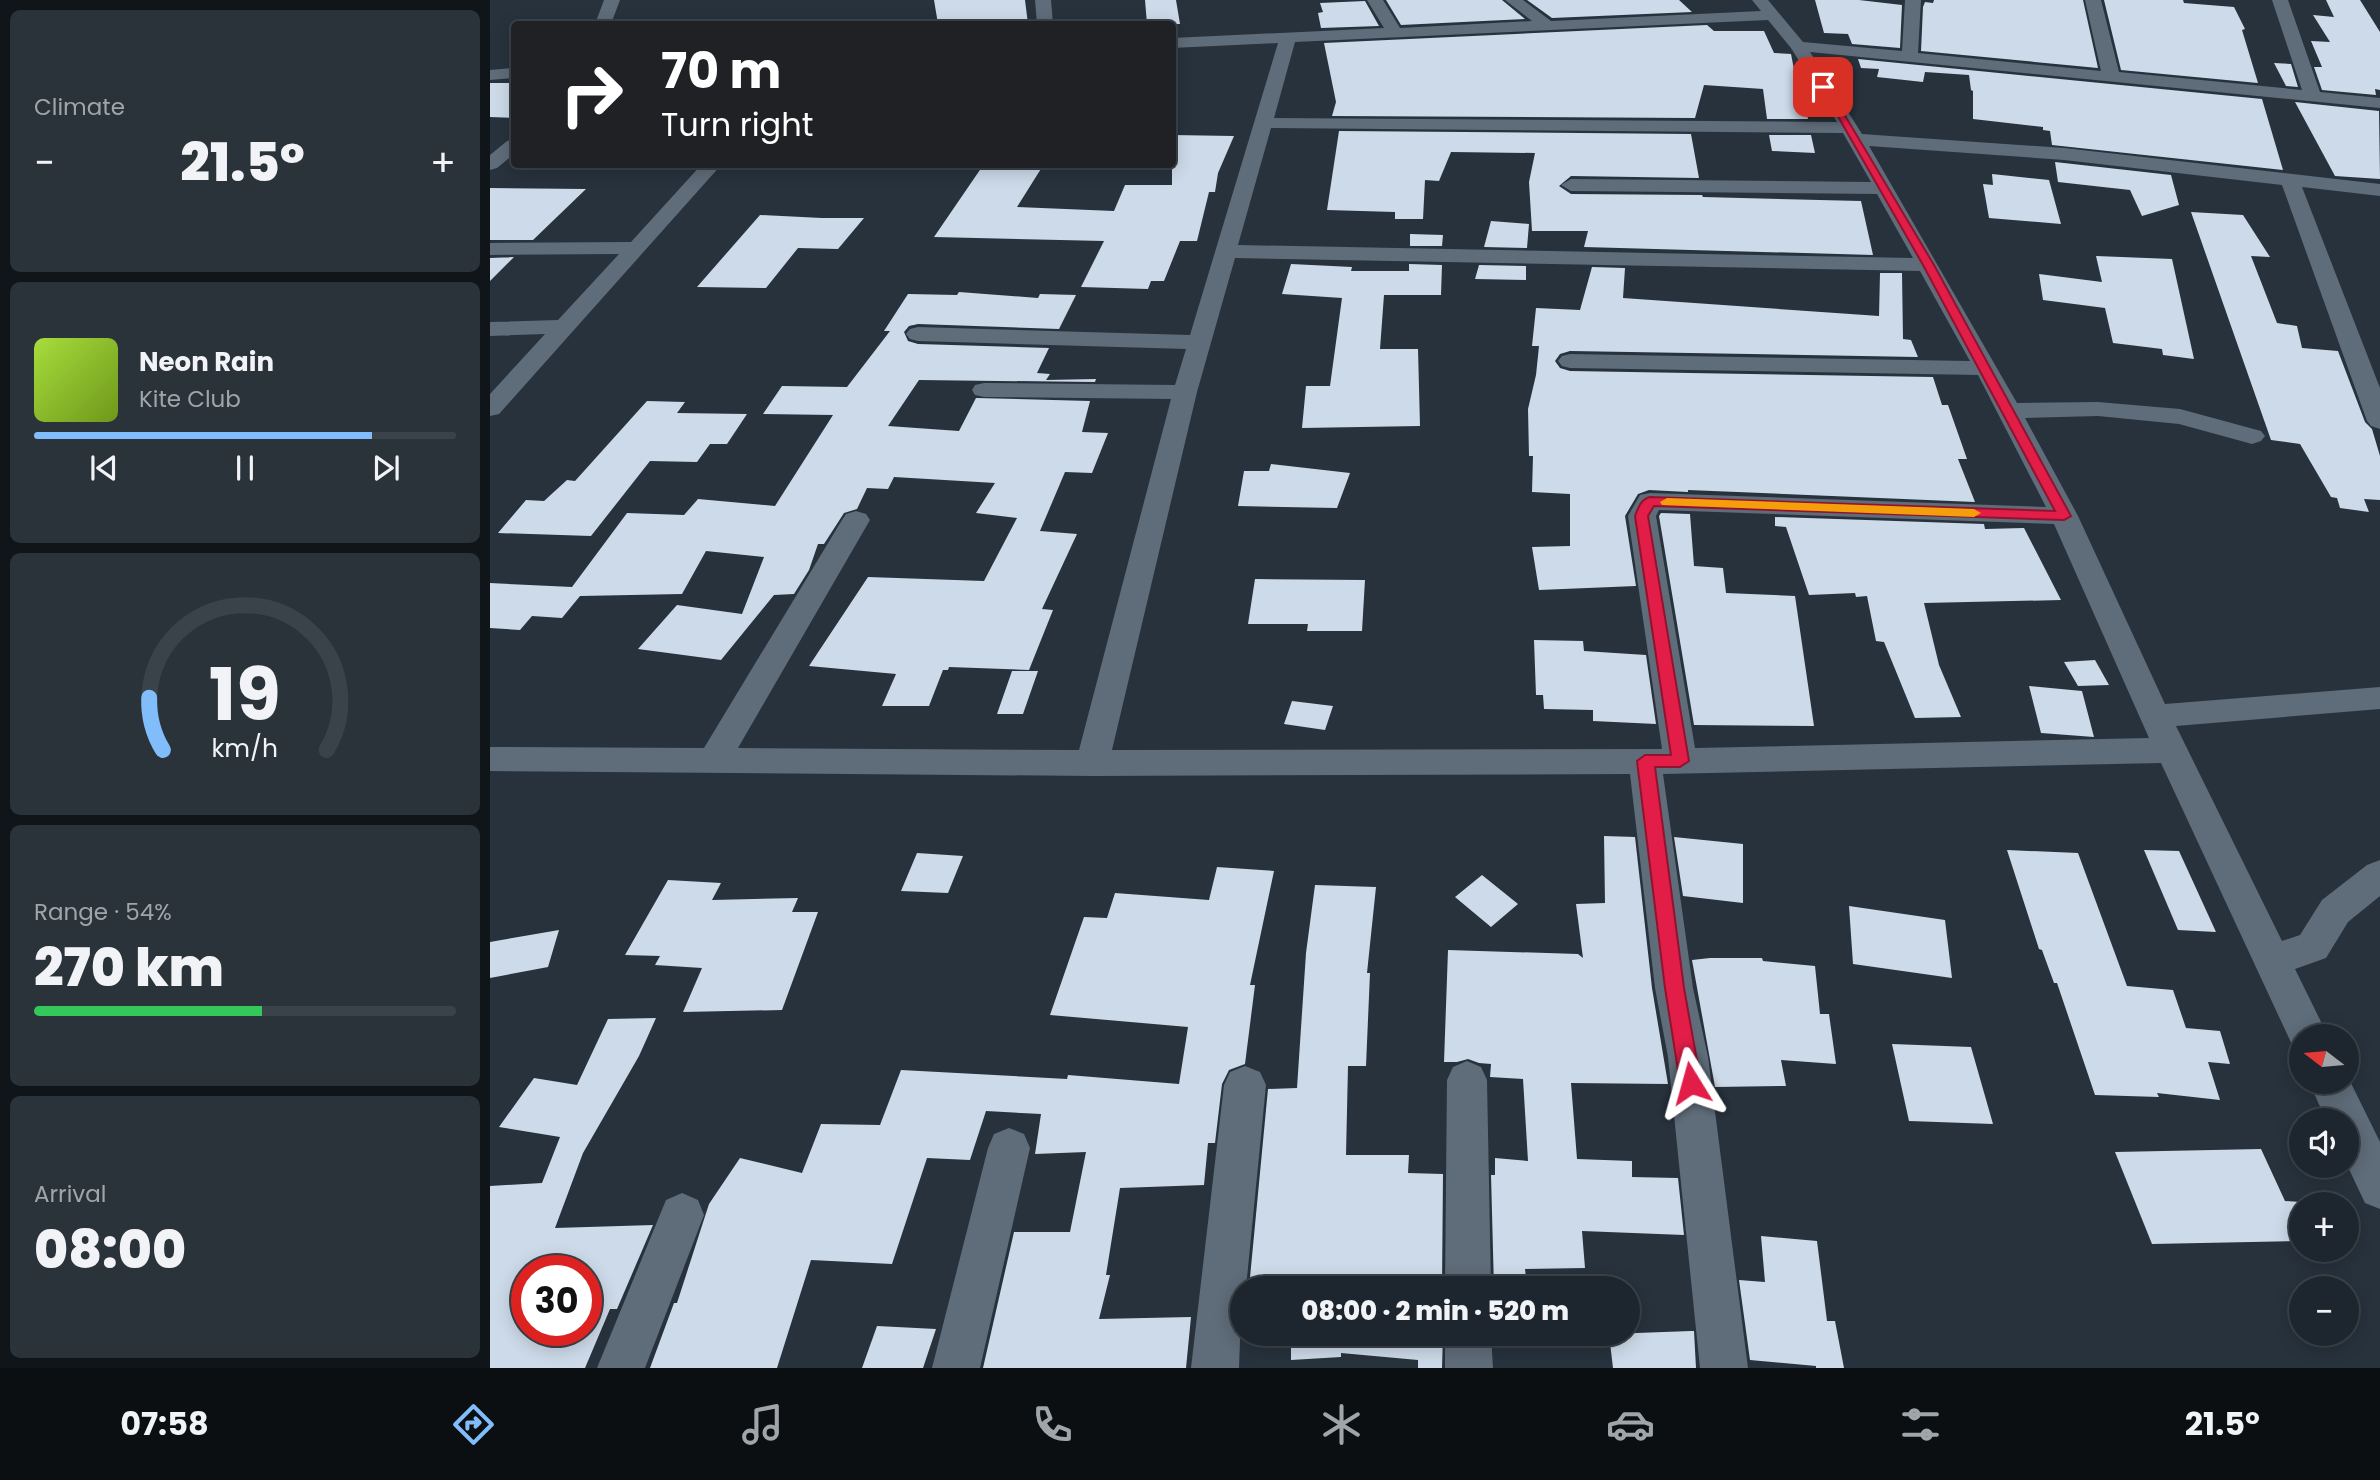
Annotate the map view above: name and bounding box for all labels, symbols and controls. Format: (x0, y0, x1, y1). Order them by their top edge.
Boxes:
text: 70 m (661, 37, 781, 105)
icon: right (546, 49, 637, 140)
pin (1793, 57, 1853, 117)
icon: arrive (1804, 68, 1842, 106)
text: Climate (34, 91, 125, 123)
text: Turn right (661, 102, 813, 147)
text: 21.5° (180, 126, 305, 199)
text: − (34, 136, 55, 189)
text: + (430, 136, 456, 189)
text: Neon Rain (139, 344, 274, 380)
text: Kite Club (139, 383, 241, 415)
icon: previous (85, 449, 123, 487)
icon: pause (226, 449, 264, 487)
icon: next (367, 449, 405, 487)
text: 19 (209, 644, 281, 745)
text: km/h (212, 731, 278, 766)
text: Range · 54% (34, 896, 172, 928)
text: 270 km (34, 931, 224, 1004)
north arrow (2289, 1024, 2359, 1094)
map controls (2289, 1024, 2359, 1346)
position arrow (1654, 1046, 1728, 1120)
button: sound (2289, 1108, 2359, 1178)
text: Arrival (34, 1178, 106, 1210)
button: + (2289, 1192, 2359, 1262)
text: 08:00 (34, 1213, 186, 1286)
speed limit sign: 30 (511, 1255, 602, 1346)
button: − (2289, 1276, 2359, 1346)
text: 08:00 · 2 min · 520 m (1301, 1293, 1569, 1329)
icon: directions (449, 1400, 498, 1449)
icon: music (738, 1400, 787, 1449)
icon: phone (1028, 1400, 1077, 1449)
icon: climate (1317, 1400, 1366, 1449)
icon: car (1606, 1400, 1655, 1449)
icon: filters (1896, 1400, 1945, 1449)
text: 07:58 (120, 1401, 209, 1446)
text: 21.5° (2185, 1401, 2260, 1446)

